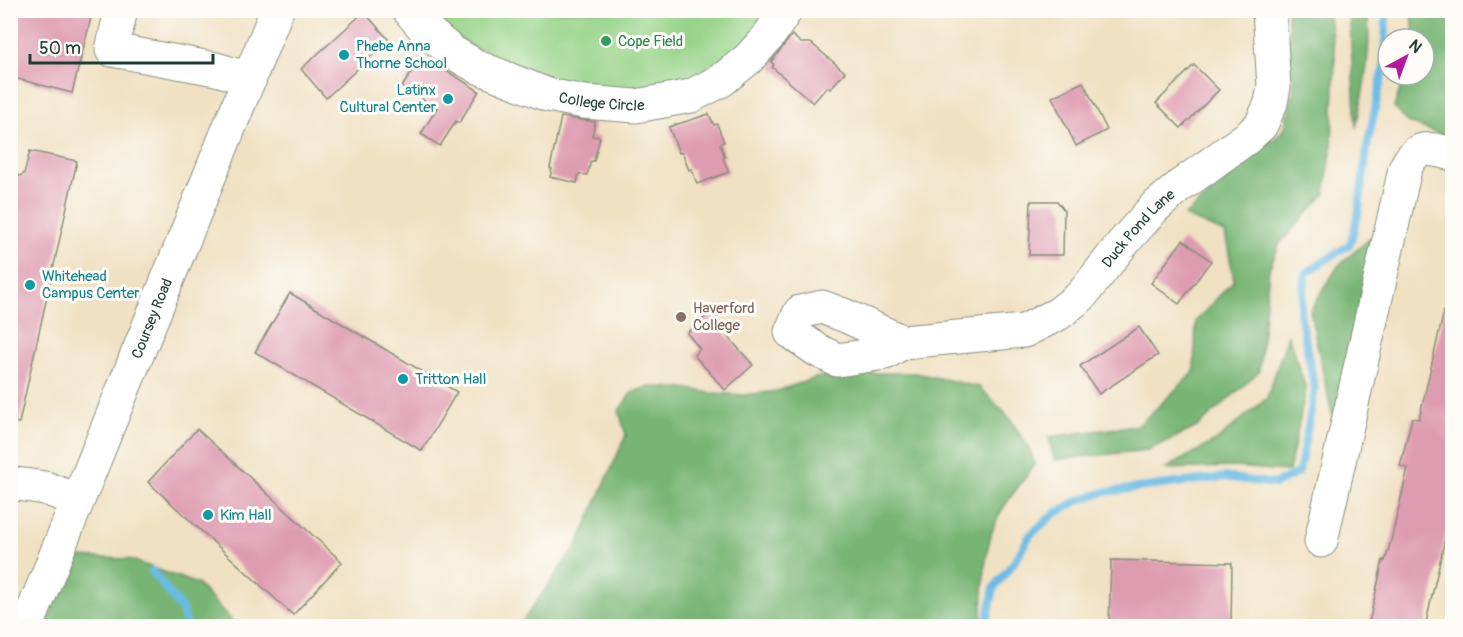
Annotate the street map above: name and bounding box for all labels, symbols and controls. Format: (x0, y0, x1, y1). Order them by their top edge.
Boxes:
scale bar (30, 27, 213, 65)
north arrow (1376, 27, 1436, 87)
place label: Cope Field (618, 32, 683, 51)
marker: Cope Field (599, 34, 613, 48)
text: N (1405, 35, 1426, 58)
text: 50 m (39, 37, 81, 60)
place label: Phebe Anna Thorne School (356, 37, 447, 73)
marker: Phebe Anna Thorne School (337, 48, 351, 62)
place label: Latinx Cultural Center (339, 81, 437, 117)
street label: College Circle (557, 88, 647, 116)
marker: Latinx Cultural Center (441, 92, 455, 106)
street label: Duck Pond Lane (1098, 184, 1179, 271)
place label: Whitehead Campus Center (42, 267, 140, 303)
street label: Coursey Road (127, 275, 177, 361)
marker: Whitehead Campus Center (23, 278, 37, 292)
place label: Haverford College (693, 299, 755, 335)
marker: Haverford College (674, 310, 688, 324)
place label: Tritton Hall (415, 370, 486, 389)
marker: Tritton Hall (396, 372, 410, 386)
place label: Kim Hall (220, 506, 272, 525)
marker: Kim Hall (201, 508, 215, 522)

